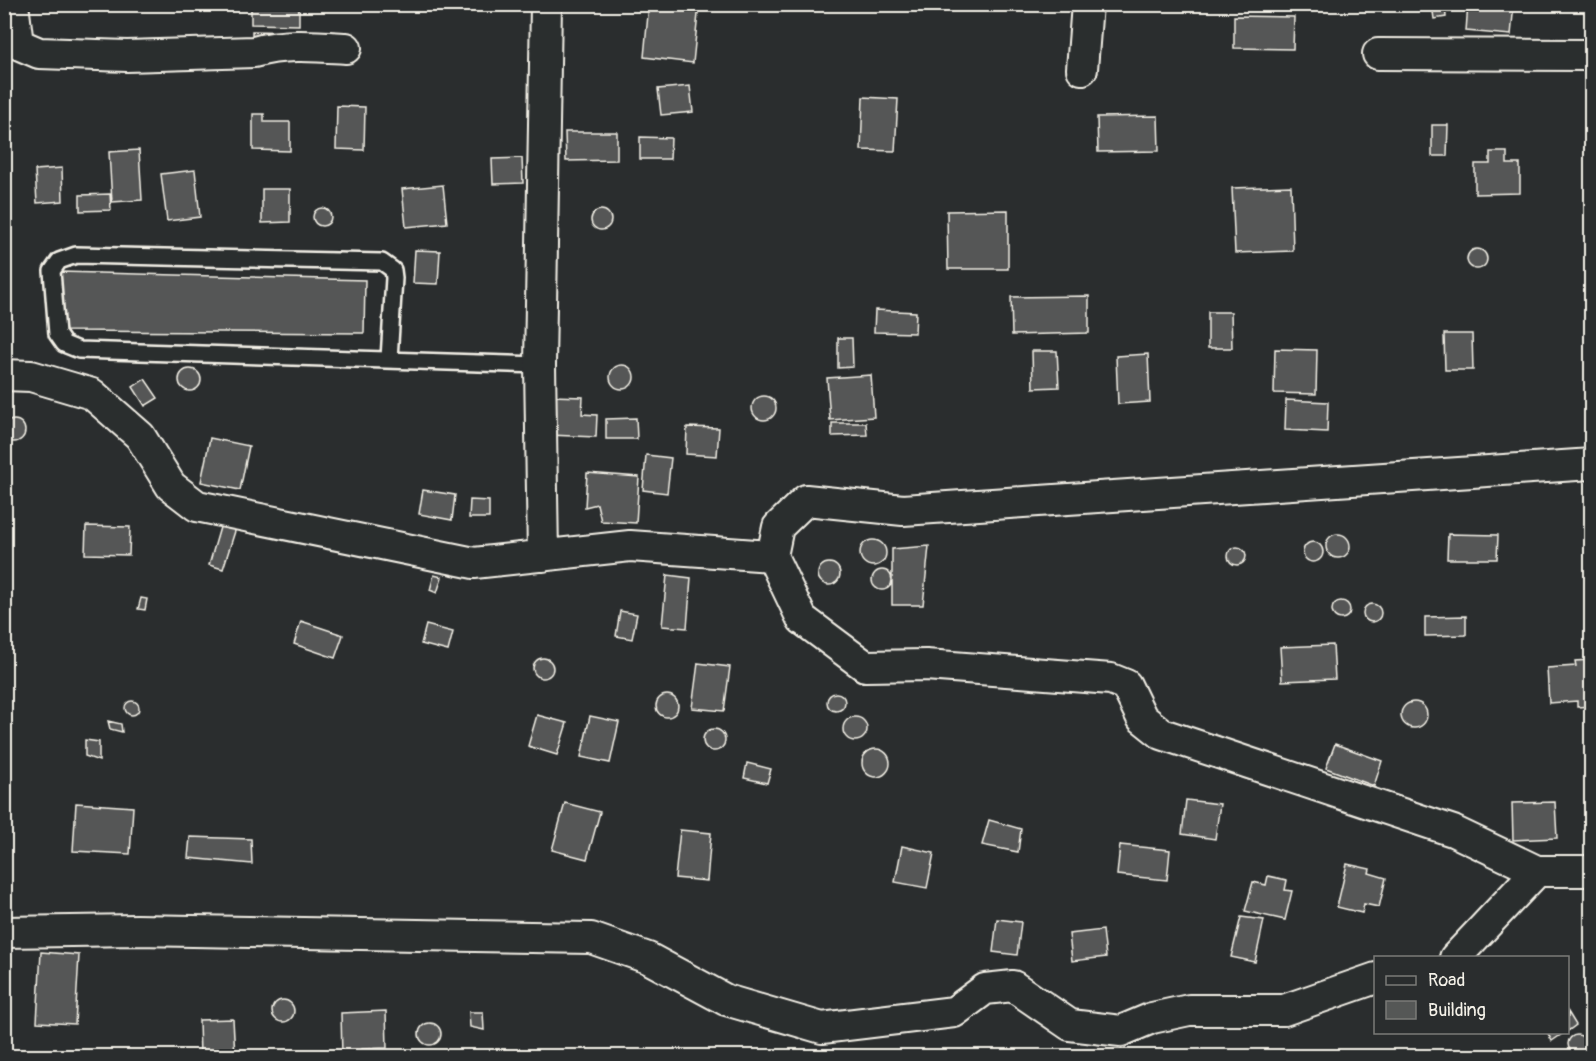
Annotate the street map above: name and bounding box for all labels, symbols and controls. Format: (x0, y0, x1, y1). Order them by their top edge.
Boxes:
legend (1374, 956, 1569, 1034)
text: Road (1428, 969, 1465, 992)
text: Building (1428, 999, 1486, 1022)

